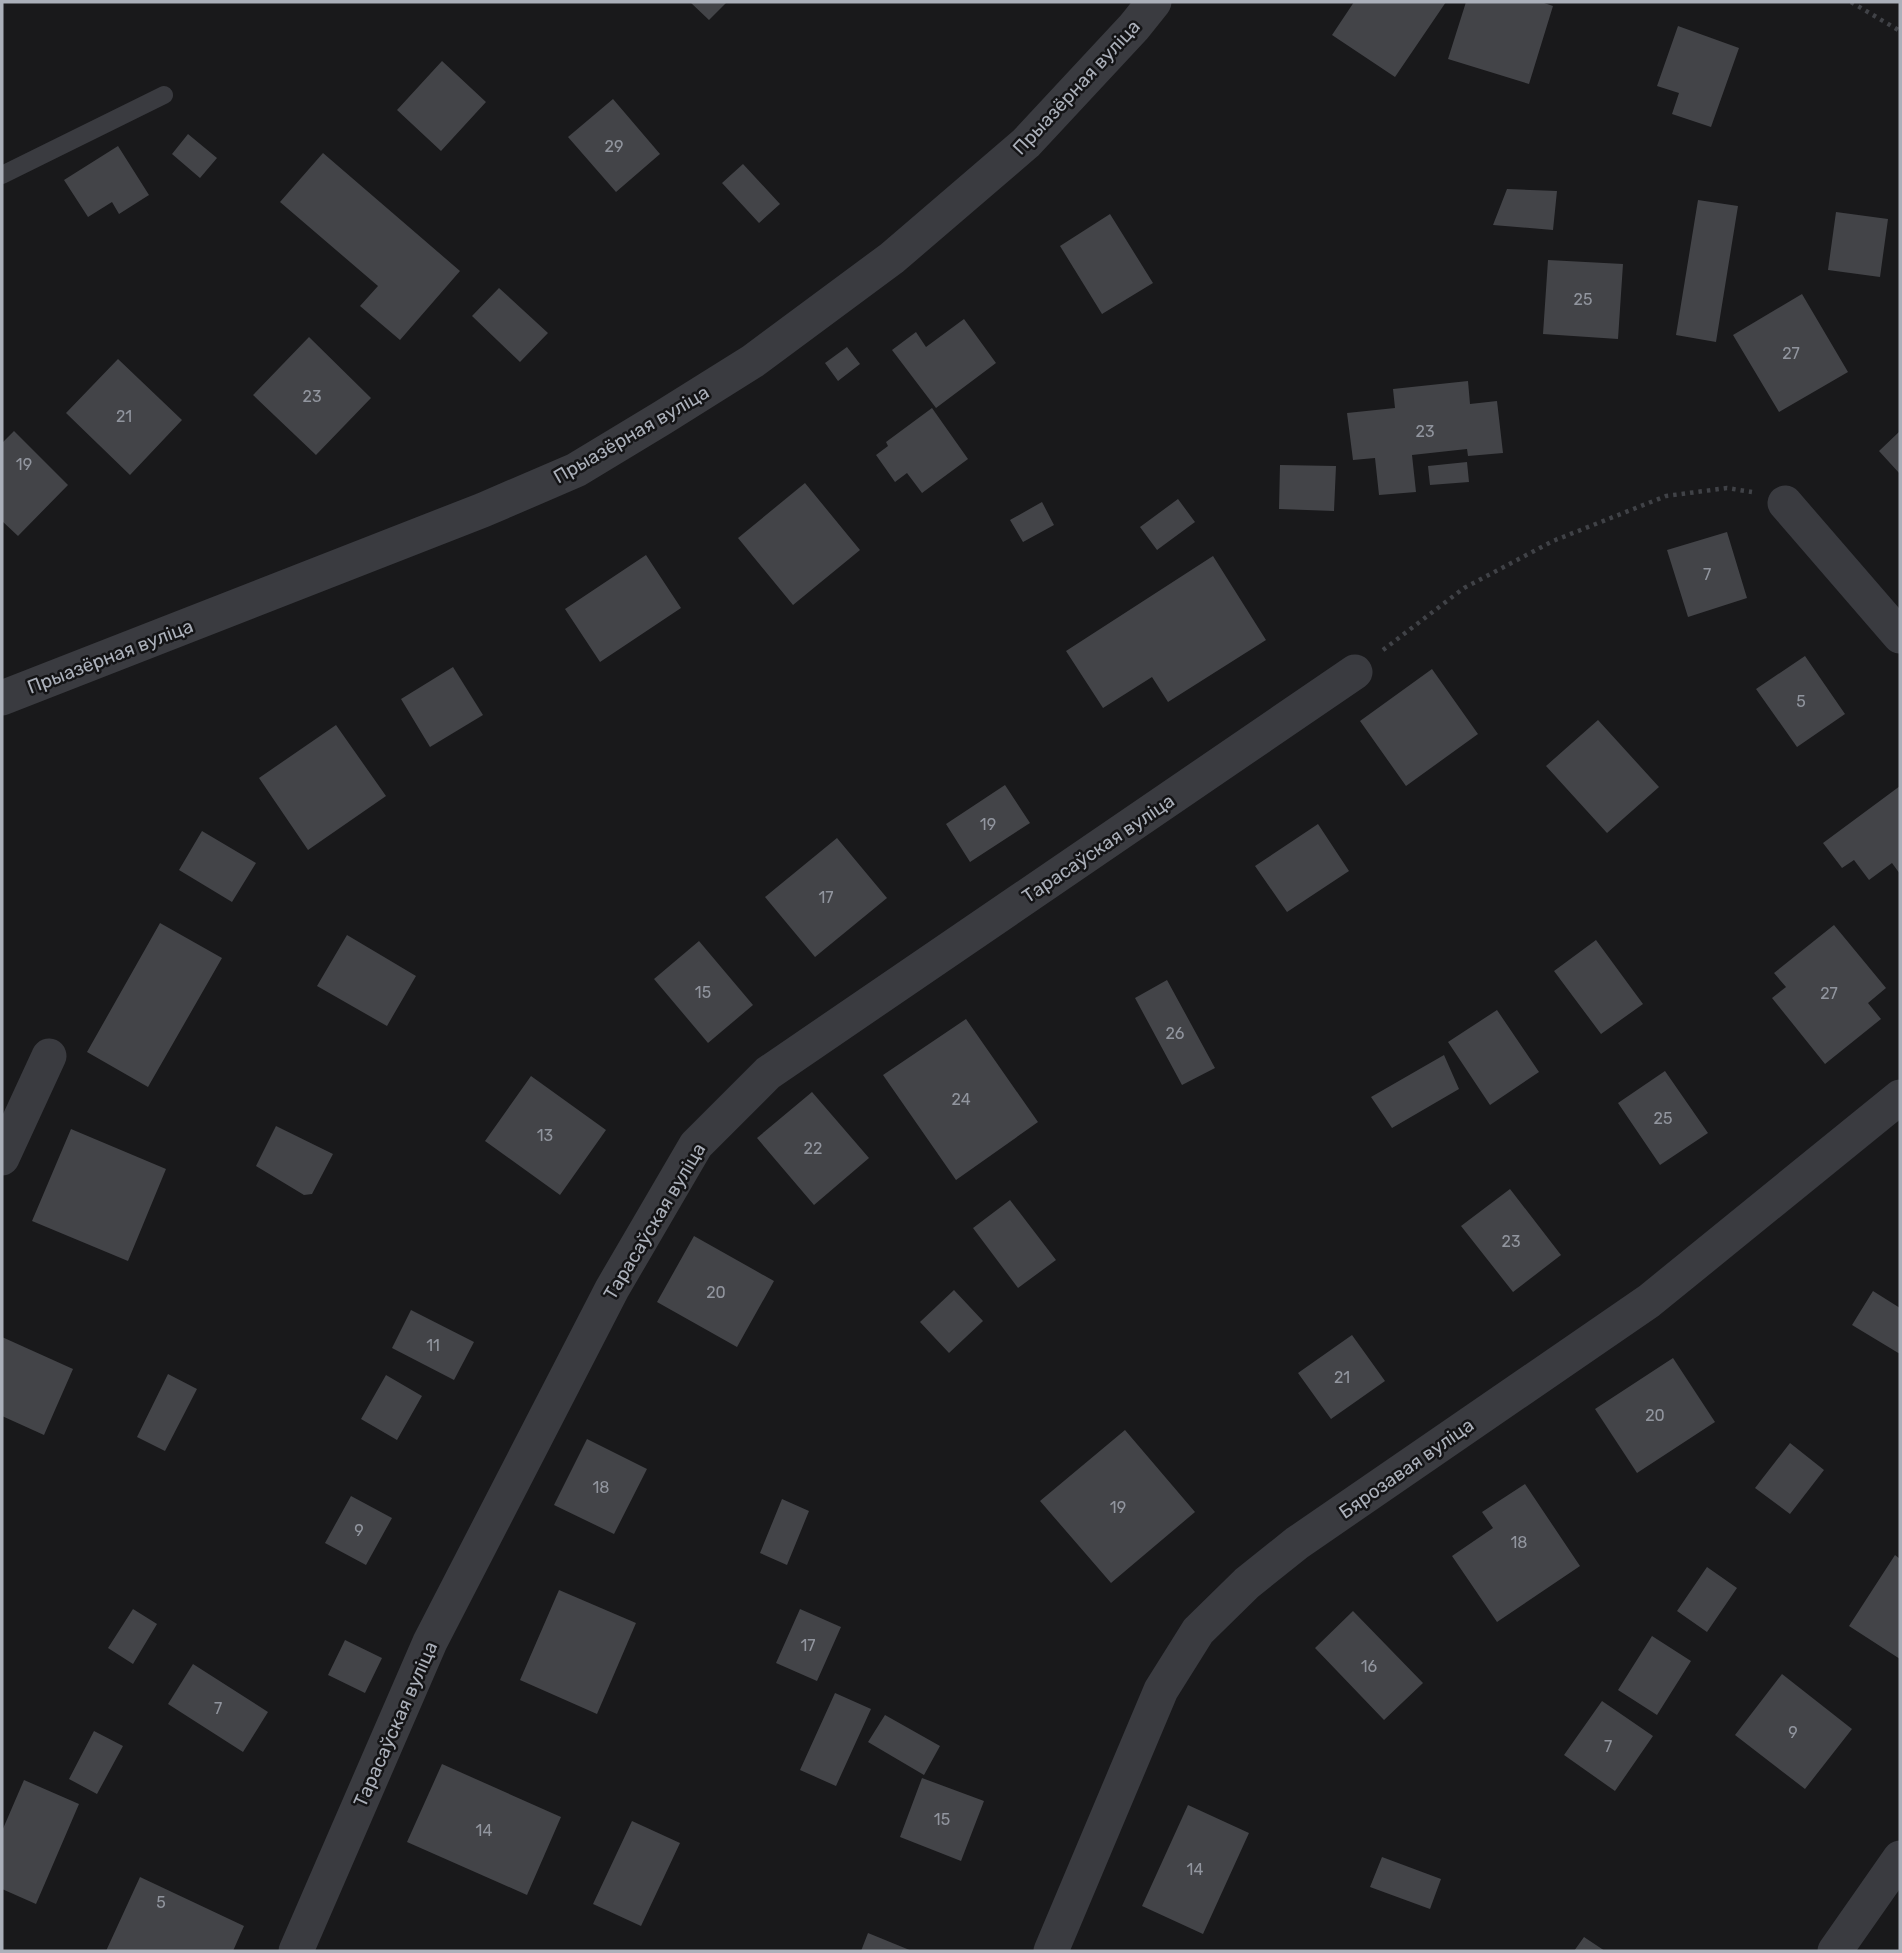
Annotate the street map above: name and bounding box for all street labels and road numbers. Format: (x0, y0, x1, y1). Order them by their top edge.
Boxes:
street label: Прыазёрная вуліца (1008, 15, 1145, 160)
street label: Прыазёрная вуліца (549, 380, 713, 488)
street label: Прыазёрная вуліца (24, 614, 196, 699)
street label: Тарасаўская вуліца (1018, 789, 1179, 908)
street label: Тарасаўская вуліца (599, 1139, 710, 1304)
street label: Бярозавая вуліца (1334, 1413, 1478, 1524)
street label: Тарасаўская вуліца (349, 1638, 442, 1811)

